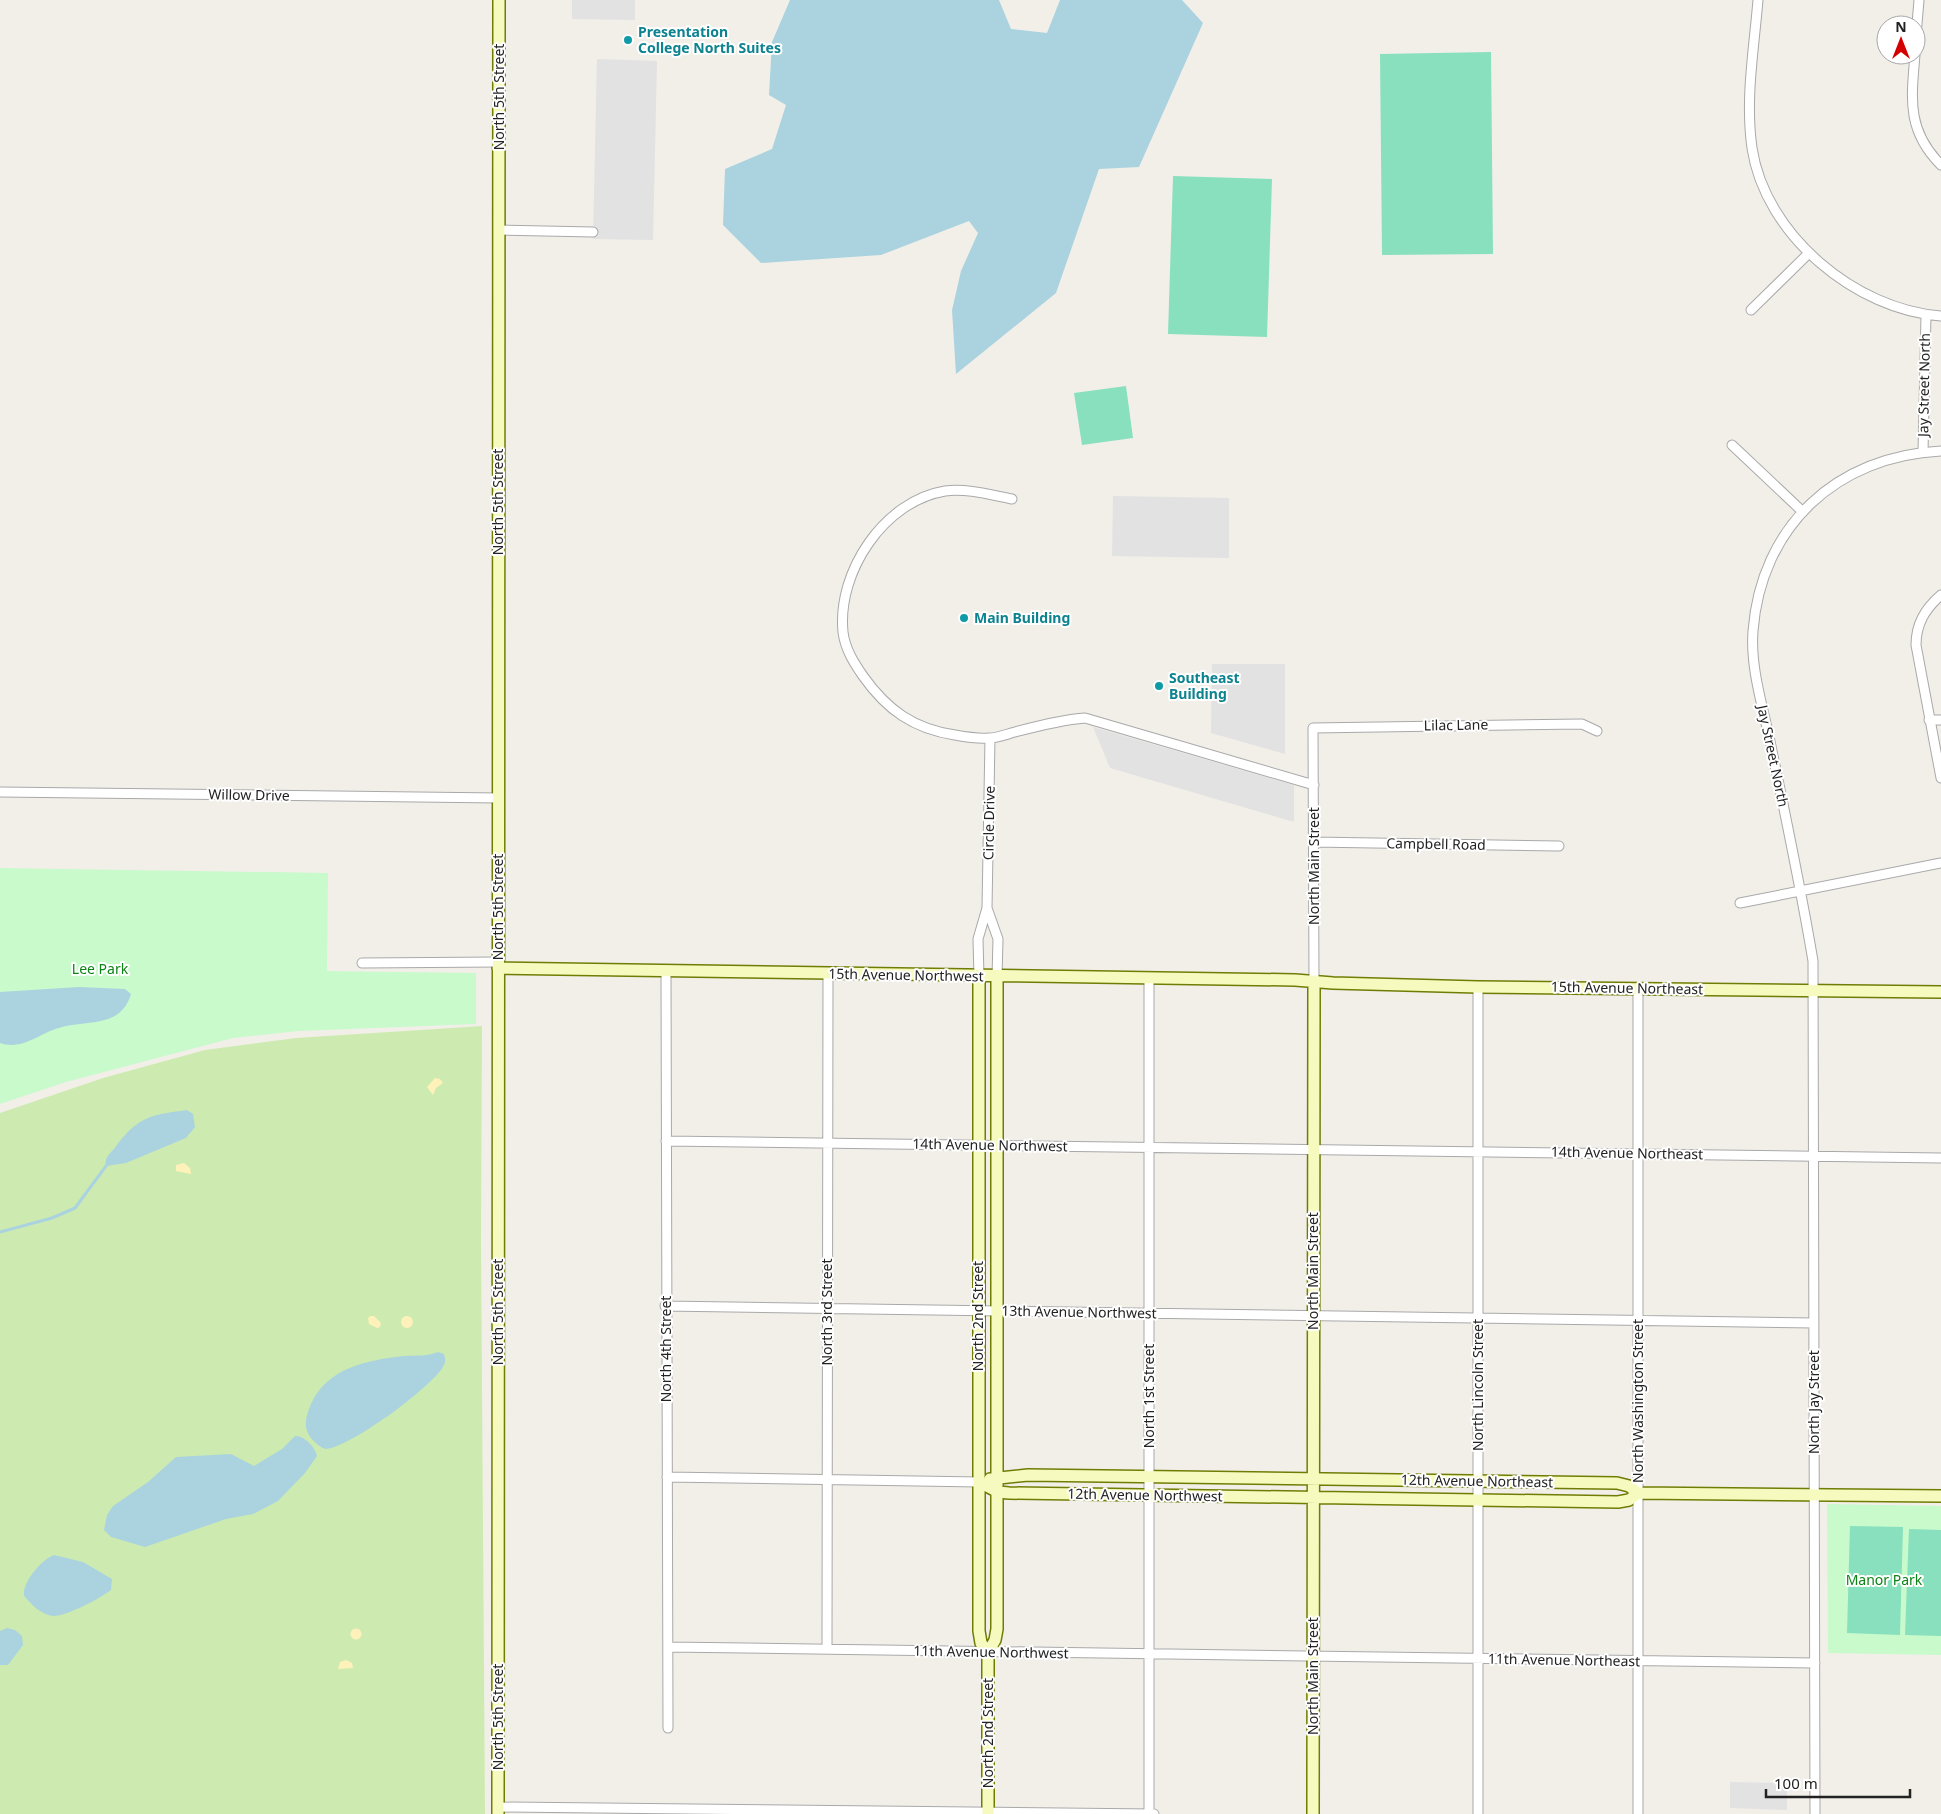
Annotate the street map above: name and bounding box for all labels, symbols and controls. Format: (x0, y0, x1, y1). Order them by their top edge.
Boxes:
north arrow (1876, 15, 1926, 65)
text: N (1895, 17, 1907, 36)
place label: Presentation College North Suites (638, 22, 781, 57)
marker: Presentation College North Suites (622, 34, 634, 46)
street label: North 5th Street (489, 44, 508, 150)
street label: Jay Street North (1913, 333, 1934, 439)
street label: North 5th Street (488, 449, 507, 555)
place label: Main Building (974, 608, 1070, 627)
marker: Main Building (958, 612, 970, 624)
place label: Southeast Building (1169, 668, 1240, 703)
marker: Southeast Building (1153, 680, 1165, 692)
street label: Jay Street North (1753, 701, 1794, 809)
street label: Lilac Lane (1424, 714, 1489, 735)
street label: Willow Drive (208, 784, 290, 805)
street label: Circle Drive (978, 786, 999, 860)
street label: North Main Street (1304, 807, 1323, 925)
street label: Campbell Road (1386, 833, 1486, 854)
street label: North 5th Street (488, 854, 507, 960)
park label: Lee Park (72, 959, 129, 978)
street label: 15th Avenue Northwest (828, 964, 984, 985)
street label: 15th Avenue Northeast (1551, 977, 1703, 998)
street label: 14th Avenue Northwest (912, 1134, 1068, 1155)
street label: 14th Avenue Northeast (1551, 1142, 1703, 1163)
street label: North Main Street (1303, 1212, 1322, 1330)
street label: North 3rd Street (817, 1258, 836, 1366)
street label: North 5th Street (488, 1259, 507, 1365)
street label: North 2nd Street (968, 1261, 987, 1371)
street label: North 4th Street (656, 1296, 675, 1402)
street label: 13th Avenue Northwest (1001, 1301, 1157, 1322)
street label: North Lincoln Street (1468, 1319, 1487, 1451)
street label: North Washington Street (1628, 1319, 1647, 1483)
street label: North 1st Street (1139, 1344, 1158, 1448)
street label: North Jay Street (1804, 1350, 1823, 1454)
street label: 12th Avenue Northeast (1401, 1470, 1553, 1491)
street label: 12th Avenue Northwest (1067, 1484, 1223, 1505)
park label: Manor Park (1846, 1570, 1923, 1589)
street label: North Main Street (1303, 1617, 1322, 1735)
street label: 11th Avenue Northwest (913, 1641, 1069, 1662)
street label: 11th Avenue Northeast (1488, 1649, 1640, 1670)
street label: North 5th Street (488, 1664, 507, 1770)
street label: North 2nd Street (978, 1678, 997, 1788)
scale bar (1766, 1766, 1910, 1798)
text: 100 m (1774, 1773, 1818, 1793)

